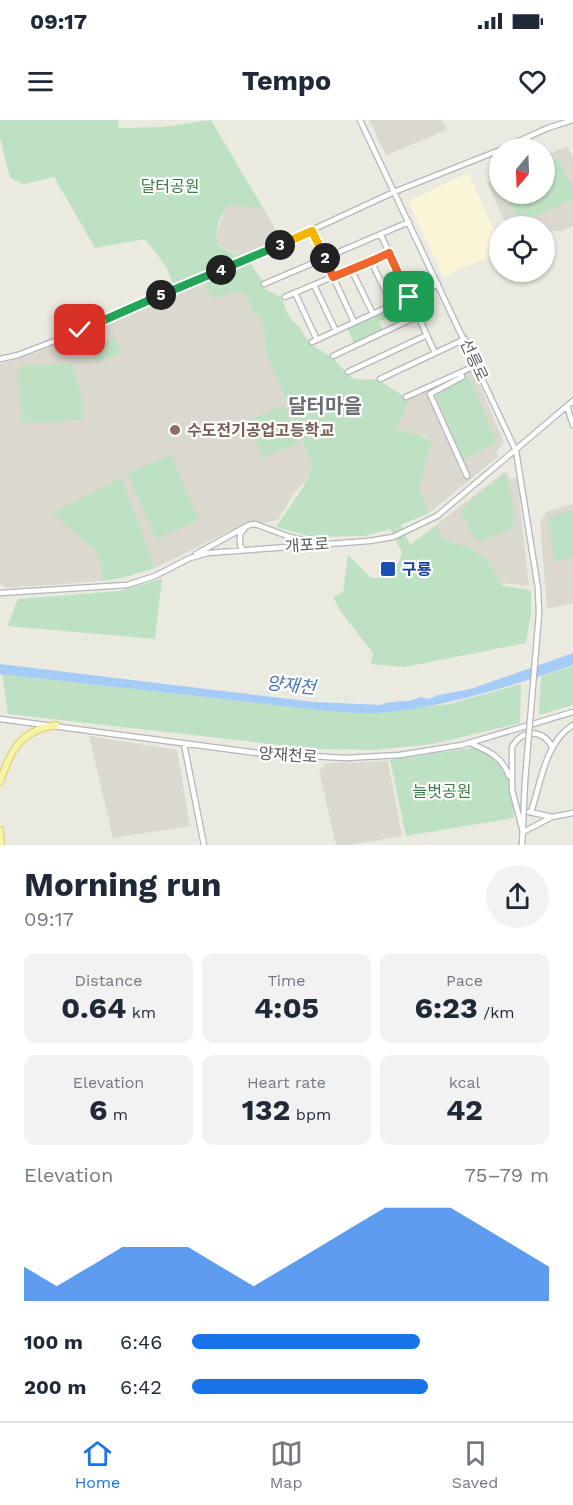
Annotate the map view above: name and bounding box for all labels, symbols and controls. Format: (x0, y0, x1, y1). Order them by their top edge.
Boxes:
text: 09:17 (30, 9, 87, 34)
icon: menu (24, 65, 57, 98)
text: Tempo (242, 65, 331, 97)
icon: heart (516, 65, 549, 98)
north arrow (489, 138, 555, 204)
map controls (489, 138, 555, 282)
park label: 달터공원 (141, 177, 199, 196)
button: locate (489, 216, 555, 282)
pin: 3 (265, 230, 295, 260)
text: 3 (275, 235, 285, 254)
pin: 2 (310, 243, 340, 273)
text: 2 (320, 248, 330, 267)
pin: 4 (206, 255, 236, 285)
text: 4 (216, 260, 226, 279)
pin (383, 271, 434, 322)
pin: 5 (146, 280, 176, 310)
icon: arrive (392, 280, 425, 313)
text: 5 (156, 285, 166, 304)
pin (54, 304, 105, 355)
icon: check (63, 313, 96, 346)
street label: 선릉로 (456, 336, 492, 384)
district label: 달터마을 (288, 394, 362, 418)
place label: 수도전기공업고등학교 (187, 421, 334, 440)
marker: 수도전기공업고등학교 (168, 423, 182, 437)
street label: 개포로 (284, 534, 330, 556)
marker: 구룡 (379, 560, 397, 578)
place label: 구룡 (402, 560, 432, 579)
water label: 양재천 (265, 672, 319, 698)
street label: 양재천로 (258, 743, 318, 767)
park label: 늘벗공원 (413, 782, 471, 801)
text: Morning run (24, 865, 221, 904)
button: share (486, 865, 549, 928)
text: 09:17 (24, 907, 74, 931)
text: Distance (74, 971, 143, 990)
text: Time (267, 971, 306, 990)
text: Pace (446, 971, 483, 990)
text: 0.64 (61, 990, 126, 1025)
text: 4:05 (254, 990, 319, 1025)
text: 6:23 (415, 990, 478, 1025)
text: km (126, 1003, 156, 1022)
text: /km (478, 1003, 515, 1022)
text: Elevation (73, 1073, 144, 1092)
text: Heart rate (247, 1073, 326, 1092)
text: kcal (449, 1073, 480, 1092)
text: 6 (89, 1092, 107, 1127)
text: 132 (242, 1092, 290, 1127)
text: 42 (446, 1092, 483, 1127)
text: m (107, 1105, 128, 1124)
text: bpm (290, 1105, 331, 1124)
text: Elevation (24, 1163, 113, 1187)
text: 75–79 m (465, 1163, 549, 1187)
text: 100 m (24, 1330, 83, 1354)
text: 6:46 (120, 1330, 162, 1354)
text: 200 m (24, 1375, 86, 1399)
text: 6:42 (120, 1375, 162, 1399)
tab: Home (75, 1437, 120, 1492)
tab: Map (270, 1437, 303, 1492)
tab: Saved (452, 1437, 498, 1492)

